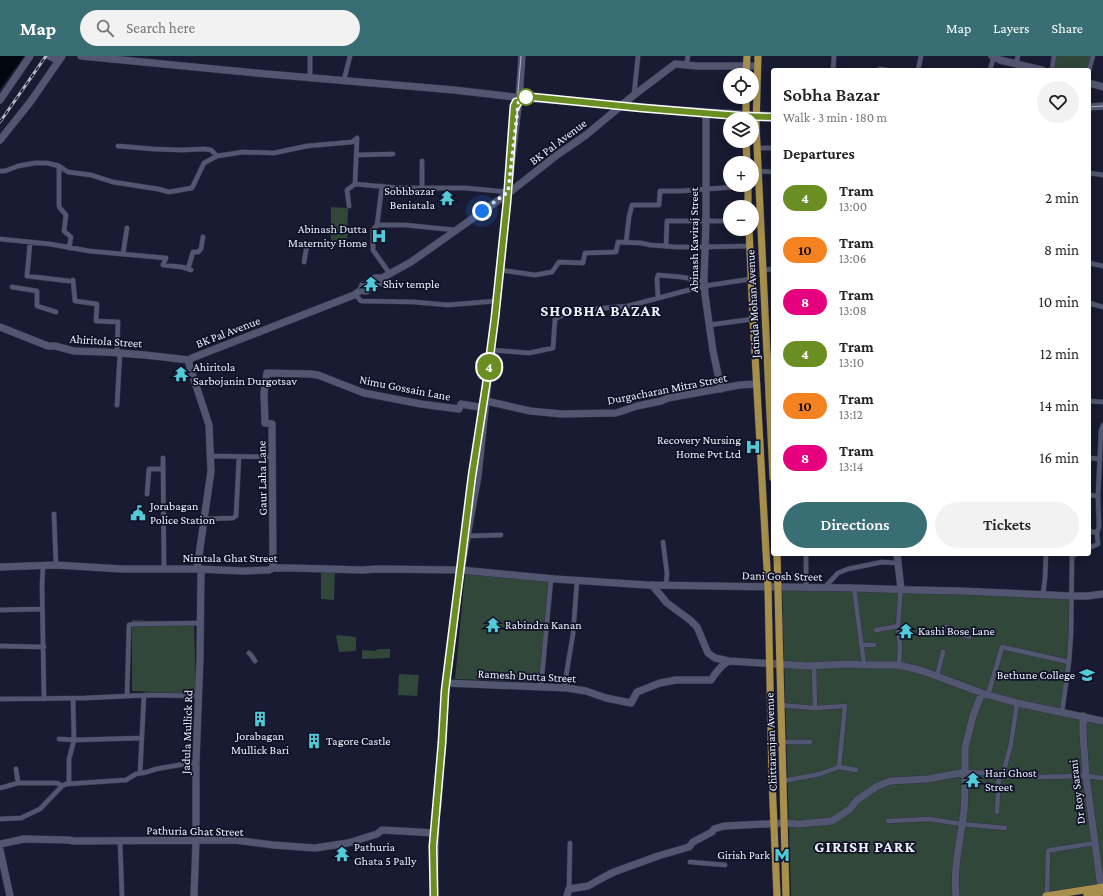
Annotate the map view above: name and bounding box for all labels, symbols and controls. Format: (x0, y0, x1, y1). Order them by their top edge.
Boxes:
search box (80, 10, 360, 46)
icon: search (94, 17, 116, 39)
text: Map (20, 18, 56, 39)
text: Search here (126, 20, 195, 36)
text: Map (946, 20, 971, 36)
text: Layers (993, 20, 1030, 36)
text: Share (1052, 20, 1083, 36)
map controls (723, 68, 759, 236)
button: locate (723, 68, 759, 104)
button: heart (1037, 81, 1079, 123)
text: Sobha Bazar (783, 84, 880, 105)
unlabelled marker (517, 88, 535, 106)
text: Walk · 3 min · 180 m (783, 110, 887, 125)
button: layers (723, 112, 759, 148)
street label: BK Pal Avenue (527, 116, 589, 168)
text: Departures (783, 146, 855, 162)
button: + (723, 156, 759, 192)
text: Tram (839, 183, 874, 199)
place label: Sobhbazar Beniatala (384, 184, 436, 212)
street label: Abinash Kaviraj Street (687, 186, 701, 293)
temple icon: Sobhbazar Beniatala (438, 189, 456, 207)
text: 4 (801, 190, 809, 206)
text: 2 min (1045, 190, 1079, 206)
text: 13:00 (839, 199, 867, 214)
button: − (723, 200, 759, 236)
your location (472, 201, 492, 221)
place label: Abinash Dutta Maternity Home (288, 222, 367, 250)
hospital icon: Abinash Dutta Maternity Home (370, 227, 388, 245)
text: Tram (839, 235, 874, 251)
text: 10 (798, 242, 812, 258)
text: 8 min (1044, 242, 1079, 258)
street label: Jatinda Mohan Avenue (743, 249, 763, 360)
text: 13:06 (839, 251, 866, 266)
temple icon: Shiv temple (362, 275, 380, 293)
place label: Shiv temple (383, 277, 440, 291)
text: Tram (839, 287, 874, 303)
text: 8 (801, 294, 809, 310)
text: 10 min (1039, 294, 1079, 310)
district label: SHOBHA BAZAR (540, 302, 662, 319)
text: 13:08 (839, 303, 867, 318)
street label: BK Pal Avenue (194, 313, 262, 351)
street label: Ahiritola Street (69, 331, 144, 351)
text: Tram (839, 339, 874, 355)
text: 4 (801, 346, 809, 362)
text: 12 min (1040, 346, 1079, 362)
line badge: 4 (476, 354, 502, 380)
text: 13:10 (839, 355, 864, 370)
text: 4 (485, 359, 493, 375)
place label: Ahiritola Sarbojanin Durgotsav (193, 360, 297, 388)
temple icon: Ahiritola Sarbojanin Durgotsav (172, 365, 190, 383)
street label: Durgacharan Mitra Street (606, 370, 729, 408)
street label: Nimu Gossain Lane (358, 372, 452, 404)
text: Tram (839, 391, 874, 407)
text: 10 (798, 398, 812, 414)
text: 14 min (1040, 398, 1079, 414)
text: 13:12 (839, 407, 863, 422)
place label: Recovery Nursing Home Pvt Ltd (657, 433, 742, 461)
hospital icon: Recovery Nursing Home Pvt Ltd (744, 438, 762, 456)
street label: Gaur Laha Lane (254, 440, 270, 516)
text: Tram (839, 443, 874, 459)
text: 8 (801, 450, 809, 466)
text: 16 min (1040, 450, 1079, 466)
text: 13:14 (839, 459, 863, 474)
place label: Jorabagan Police Station (149, 499, 216, 527)
button: Directions (783, 502, 927, 548)
button: Tickets (935, 502, 1079, 548)
public building icon: Jorabagan Police Station (129, 504, 147, 522)
street label: Nimtala Ghat Street (182, 551, 279, 565)
street label: Dani Gosh Street (742, 568, 823, 584)
temple icon: Rabindra Kanan (484, 616, 502, 634)
place label: Rabindra Kanan (505, 618, 582, 632)
temple icon: Kashi Bose Lane (897, 622, 915, 640)
place label: Kashi Bose Lane (918, 624, 995, 638)
street label: Ramesh Dutta Street (477, 666, 578, 686)
school or university icon: Bethune College (1078, 666, 1096, 684)
place label: Bethune College (997, 668, 1075, 682)
street label: Jadula Mullick Rd (178, 689, 195, 775)
street label: Chittaranjan Avenue (762, 692, 780, 792)
building icon: Jorabagan Mullick Bari (251, 710, 269, 728)
place label: Jorabagan Mullick Bari (231, 729, 289, 757)
building icon: Tagore Castle (305, 732, 323, 750)
place label: Tagore Castle (326, 734, 391, 748)
street label: Dr Roy Sarani (1066, 759, 1088, 825)
place label: Hari Ghost Street (985, 766, 1038, 794)
temple icon: Hari Ghost Street (964, 771, 982, 789)
street label: Pathuria Ghat Street (146, 823, 245, 839)
district label: GIRISH PARK (814, 838, 916, 855)
place label: Pathuria Ghata 5 Pally (354, 840, 417, 868)
temple icon: Pathuria Ghata 5 Pally (333, 845, 351, 863)
metro station icon: Girish Park (773, 846, 791, 864)
place label: Girish Park (717, 848, 770, 862)

